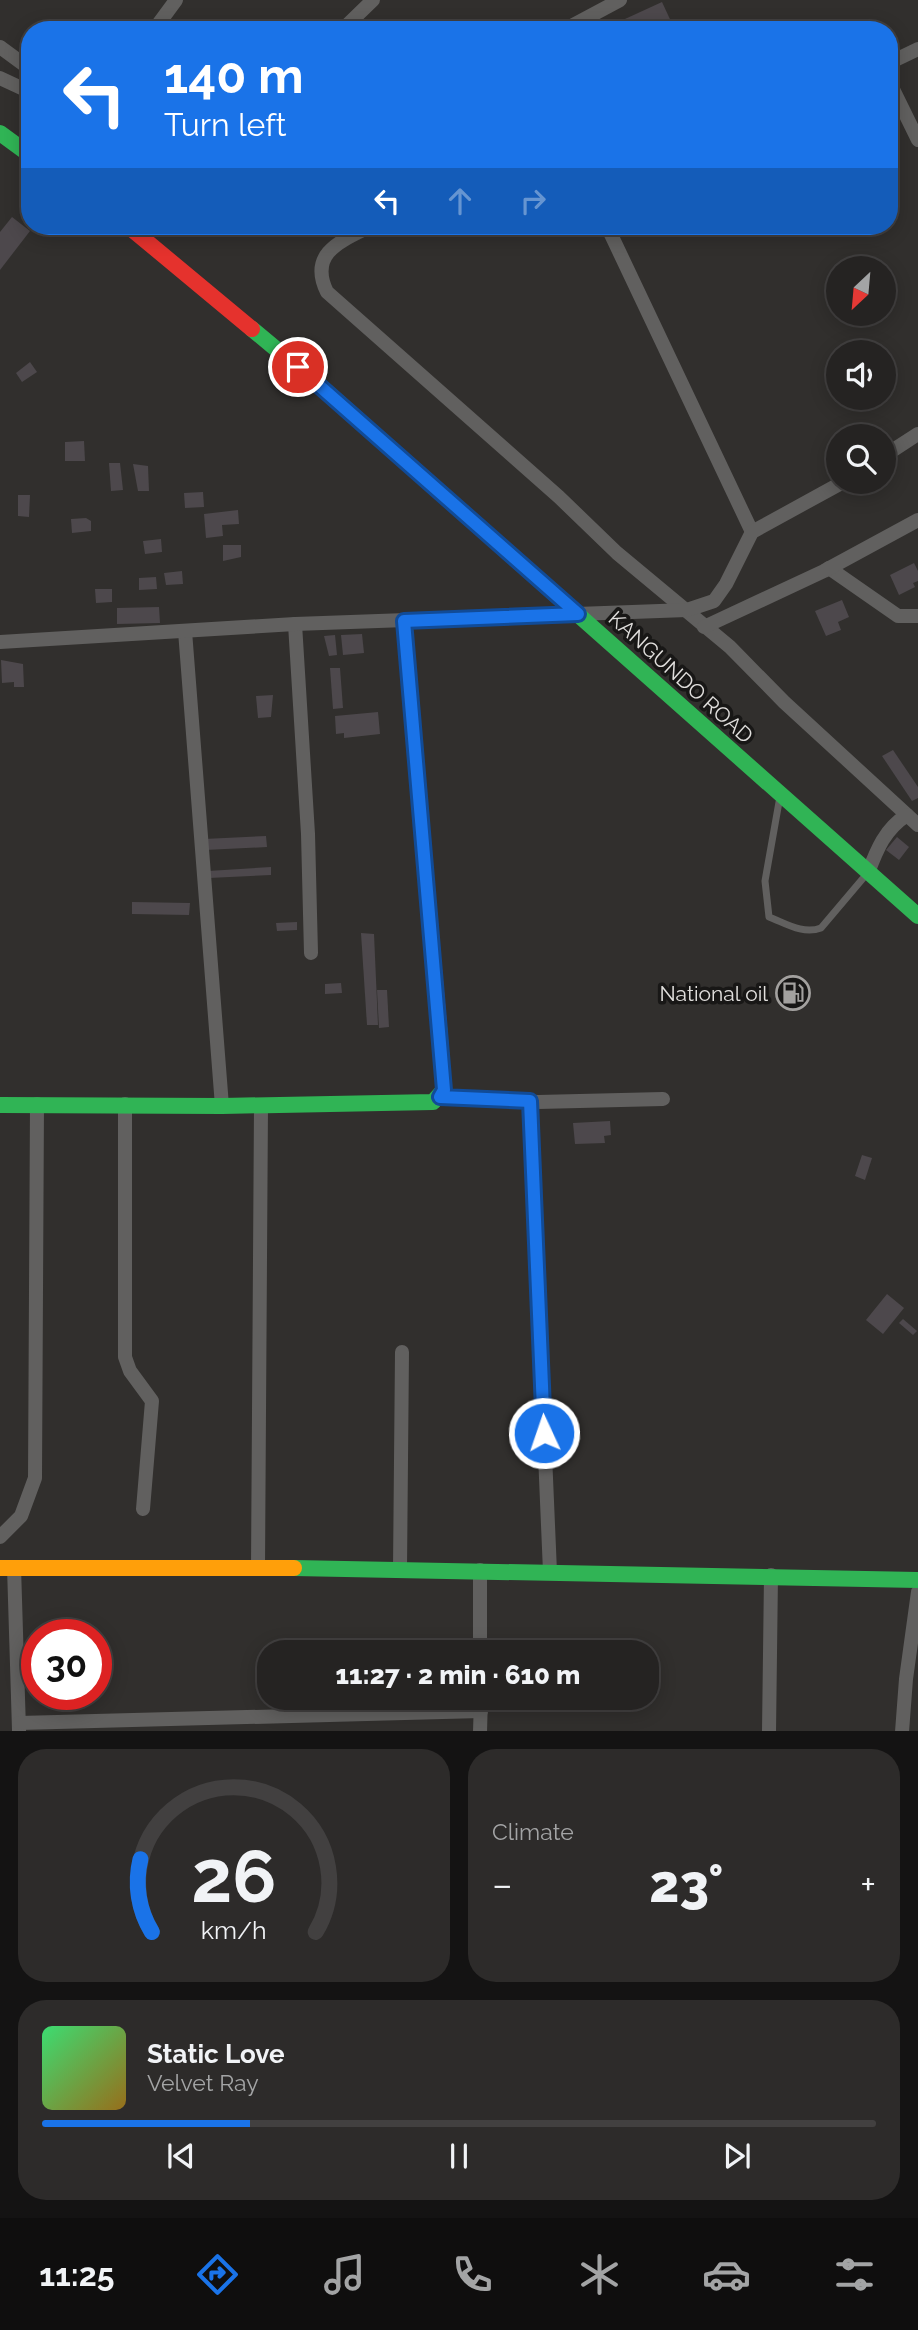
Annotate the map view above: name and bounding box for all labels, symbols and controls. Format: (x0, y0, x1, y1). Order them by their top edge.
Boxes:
text: 140 m (164, 47, 304, 104)
icon: left (49, 49, 140, 140)
text: Turn left (164, 106, 286, 143)
icon: left (368, 182, 406, 220)
icon: ahead (441, 182, 479, 220)
icon: right (514, 182, 552, 220)
north arrow (826, 256, 896, 326)
map controls (826, 256, 896, 494)
pin (268, 337, 328, 397)
button: sound (826, 340, 896, 410)
icon: arrive (279, 348, 317, 386)
button: search (826, 424, 896, 494)
street label: KANGUNDO ROAD (604, 606, 758, 748)
fuel station icon: National oil (774, 974, 812, 1012)
place label: National oil (660, 981, 768, 1006)
position arrow (507, 1396, 581, 1470)
speed limit sign: 30 (21, 1619, 112, 1710)
text: 11:27 · 2 min · 610 m (336, 1660, 580, 1690)
text: Climate (492, 1818, 574, 1845)
text: 26 (191, 1834, 277, 1919)
text: 23° (649, 1853, 723, 1914)
text: − (492, 1862, 512, 1907)
text: + (860, 1862, 876, 1907)
text: km/h (201, 1914, 267, 1944)
text: Static Love (147, 2039, 285, 2069)
text: Velvet Ray (147, 2069, 259, 2096)
icon: previous (162, 2137, 200, 2175)
icon: pause (440, 2137, 478, 2175)
icon: next (718, 2137, 756, 2175)
icon: directions (193, 2250, 242, 2299)
icon: music (320, 2250, 369, 2299)
icon: phone (448, 2250, 497, 2299)
icon: climate (575, 2250, 624, 2299)
icon: car (702, 2250, 751, 2299)
icon: filters (830, 2250, 879, 2299)
text: 11:25 (39, 2256, 114, 2293)

